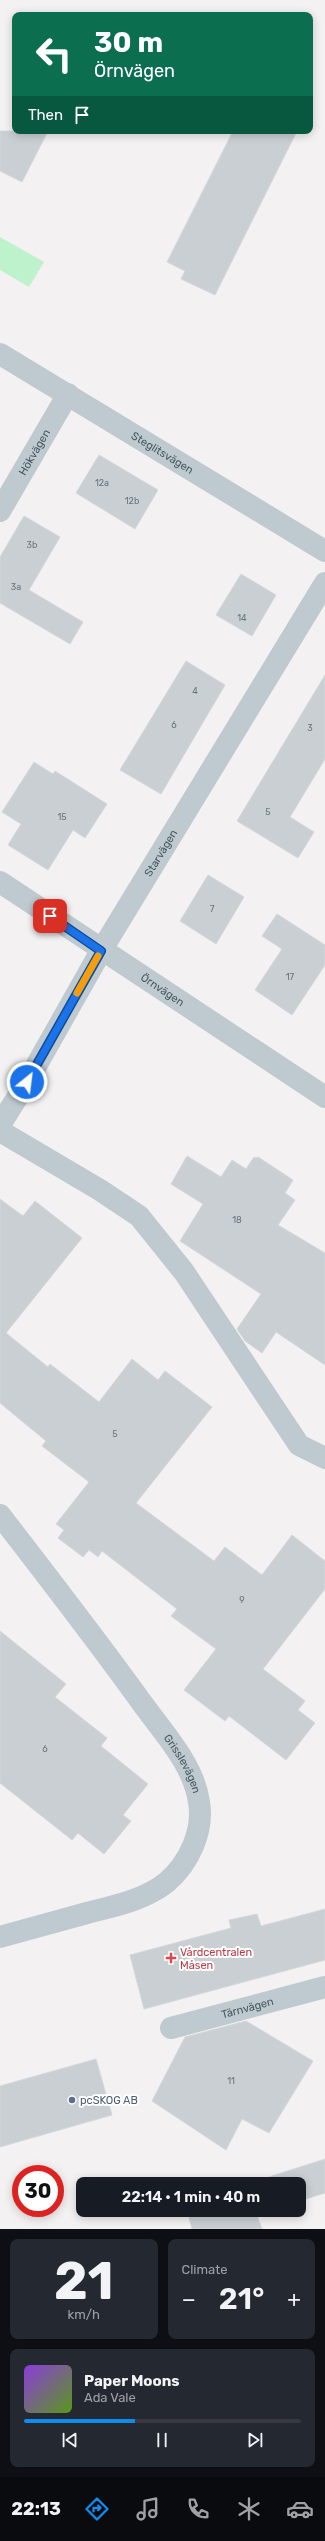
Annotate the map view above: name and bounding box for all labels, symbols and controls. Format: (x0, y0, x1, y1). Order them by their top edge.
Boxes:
text: 30 m (94, 26, 163, 59)
icon: left (28, 28, 80, 80)
text: Örnvägen (94, 60, 175, 82)
icon: arrive (71, 104, 93, 126)
text: Then (28, 106, 63, 124)
street label: Hökvägen (16, 427, 53, 478)
street label: Steglitsvägen (129, 429, 196, 477)
house number: 12a (95, 478, 109, 488)
house number: 12b (125, 496, 139, 506)
house number: 3b (27, 540, 37, 550)
house number: 3a (11, 582, 21, 592)
house number: 14 (237, 613, 247, 623)
house number: 4 (192, 686, 198, 696)
house number: 6 (171, 720, 177, 730)
house number: 3 (307, 723, 313, 733)
house number: 5 (265, 807, 271, 817)
house number: 15 (57, 812, 67, 822)
street label: Starvägen (142, 827, 180, 879)
pin (33, 899, 67, 933)
house number: 7 (210, 904, 215, 914)
icon: arrive (39, 905, 61, 927)
street label: Örnvägen (138, 971, 187, 1009)
house number: 17 (286, 972, 295, 982)
position arrow (6, 1061, 48, 1103)
house number: 18 (232, 1215, 242, 1225)
house number: 5 (112, 1429, 118, 1439)
house number: 9 (239, 1595, 245, 1605)
street label: Grisslevägen (161, 1732, 203, 1795)
house number: 6 (42, 1744, 48, 1754)
place label: Vårdcentralen Måsen (180, 1946, 252, 1972)
marker: Vårdcentralen Måsen (165, 1952, 177, 1964)
street label: Tärnvägen (220, 1995, 275, 2021)
house number: 11 (227, 2076, 235, 2086)
place label: pcSKOG AB (80, 2094, 138, 2107)
marker: pcSKOG AB (67, 2095, 77, 2105)
speed limit sign: 30 (12, 2165, 64, 2217)
text: 22:14 · 1 min · 40 m (122, 2188, 260, 2206)
text: 21 (54, 2250, 114, 2312)
text: Climate (182, 2262, 228, 2277)
text: 21° (219, 2281, 264, 2317)
text: − (182, 2286, 196, 2313)
text: + (287, 2286, 301, 2313)
text: km/h (68, 2307, 100, 2322)
text: Paper Moons (84, 2372, 180, 2390)
text: Ada Vale (84, 2390, 136, 2405)
icon: previous (59, 2429, 81, 2451)
icon: pause (151, 2429, 173, 2451)
icon: next (244, 2429, 266, 2451)
icon: directions (83, 2495, 111, 2523)
icon: music (134, 2495, 162, 2523)
icon: phone (184, 2495, 212, 2523)
icon: climate (235, 2495, 263, 2523)
icon: car (286, 2495, 314, 2523)
text: 22:13 (11, 2498, 61, 2520)

